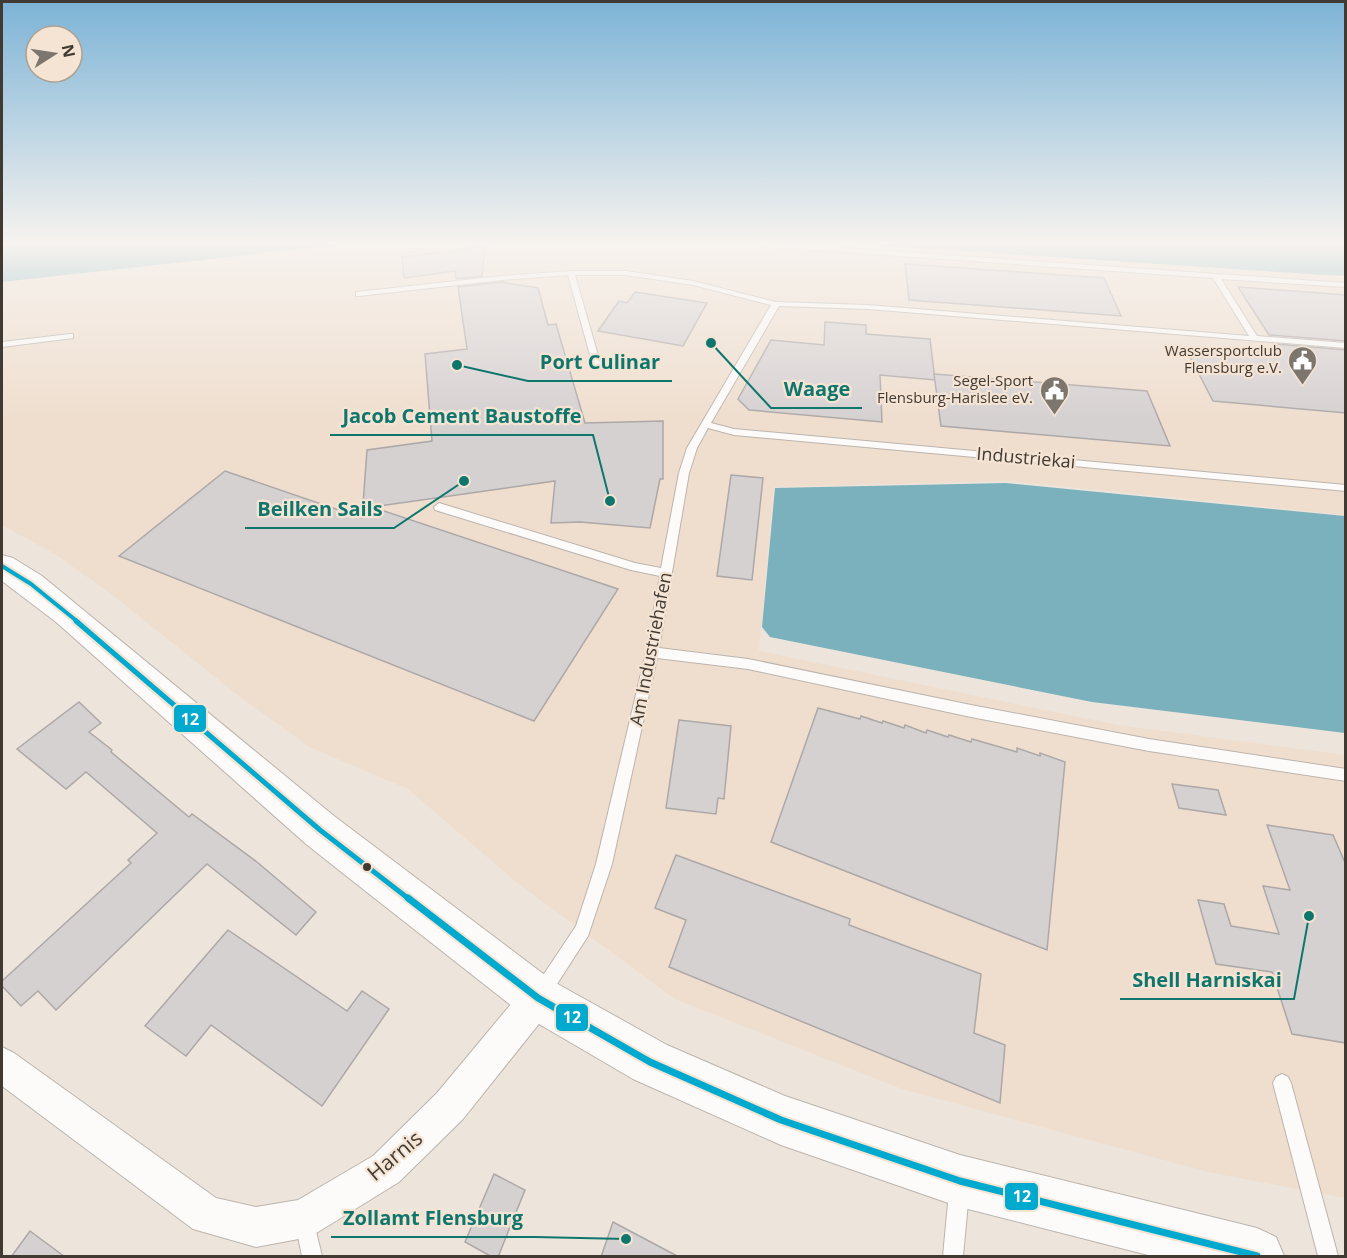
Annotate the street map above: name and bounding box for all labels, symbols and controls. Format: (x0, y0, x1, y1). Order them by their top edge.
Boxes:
north arrow (24, 24, 84, 84)
text: N (57, 42, 81, 60)
place label: Wassersportclub Flensburg e.V. (1165, 340, 1282, 377)
callout: Port Culinar (528, 343, 672, 381)
public building icon: Wassersportclub Flensburg e.V. (1287, 344, 1319, 386)
text: Port Culinar (540, 348, 660, 375)
callout: Waage (771, 370, 862, 408)
place label: Segel-Sport Flensburg-Harislee eV. (877, 370, 1033, 407)
public building icon: Segel-Sport Flensburg-Harislee eV. (1038, 374, 1070, 416)
text: Waage (784, 375, 850, 402)
callout: Jacob Cement Baustoffe (330, 397, 593, 435)
text: Jacob Cement Baustoffe (340, 402, 582, 429)
street label: Industriekai (976, 441, 1077, 473)
callout: Beilken Sails (245, 490, 394, 528)
text: Beilken Sails (257, 495, 383, 522)
street label: Am Industriehafen (623, 570, 677, 728)
line badge: 12 (173, 704, 207, 733)
text: 12 (181, 708, 199, 730)
unlabelled marker (361, 861, 373, 873)
callout: Shell Harniskai (1120, 961, 1294, 999)
text: Shell Harniskai (1132, 966, 1282, 993)
line badge: 12 (555, 1003, 589, 1032)
text: 12 (563, 1006, 581, 1028)
street label: Harnis (361, 1124, 428, 1187)
line badge: 12 (1004, 1182, 1039, 1211)
text: 12 (1013, 1185, 1031, 1207)
callout: Zollamt Flensburg (331, 1199, 535, 1237)
text: Zollamt Flensburg (343, 1204, 524, 1231)

